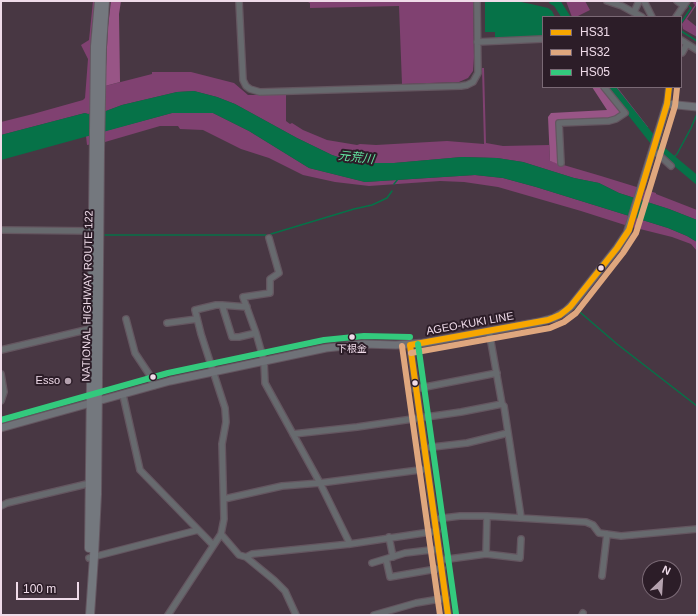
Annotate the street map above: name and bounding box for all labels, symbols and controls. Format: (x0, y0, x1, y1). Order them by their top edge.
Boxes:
legend (542, 16, 682, 88)
text: HS31 (580, 25, 610, 39)
text: HS32 (580, 45, 610, 59)
text: HS05 (580, 65, 610, 79)
water label: 元荒川 (337, 149, 375, 167)
street label: NATIONAL HIGHWAY ROUTE 122 (80, 210, 96, 382)
unlabelled marker (596, 263, 606, 273)
street label: AGEO-KUKI LINE (425, 310, 515, 338)
marker: 下根金 (347, 332, 357, 342)
place label: 下根金 (337, 343, 367, 355)
unlabelled marker (148, 372, 158, 382)
place label: Esso (36, 374, 60, 388)
marker: Esso (63, 376, 73, 386)
unlabelled marker (410, 378, 420, 388)
north arrow (642, 560, 682, 600)
text: N (661, 563, 673, 577)
scale bar (18, 574, 81, 600)
text: 100 m (23, 582, 56, 596)

